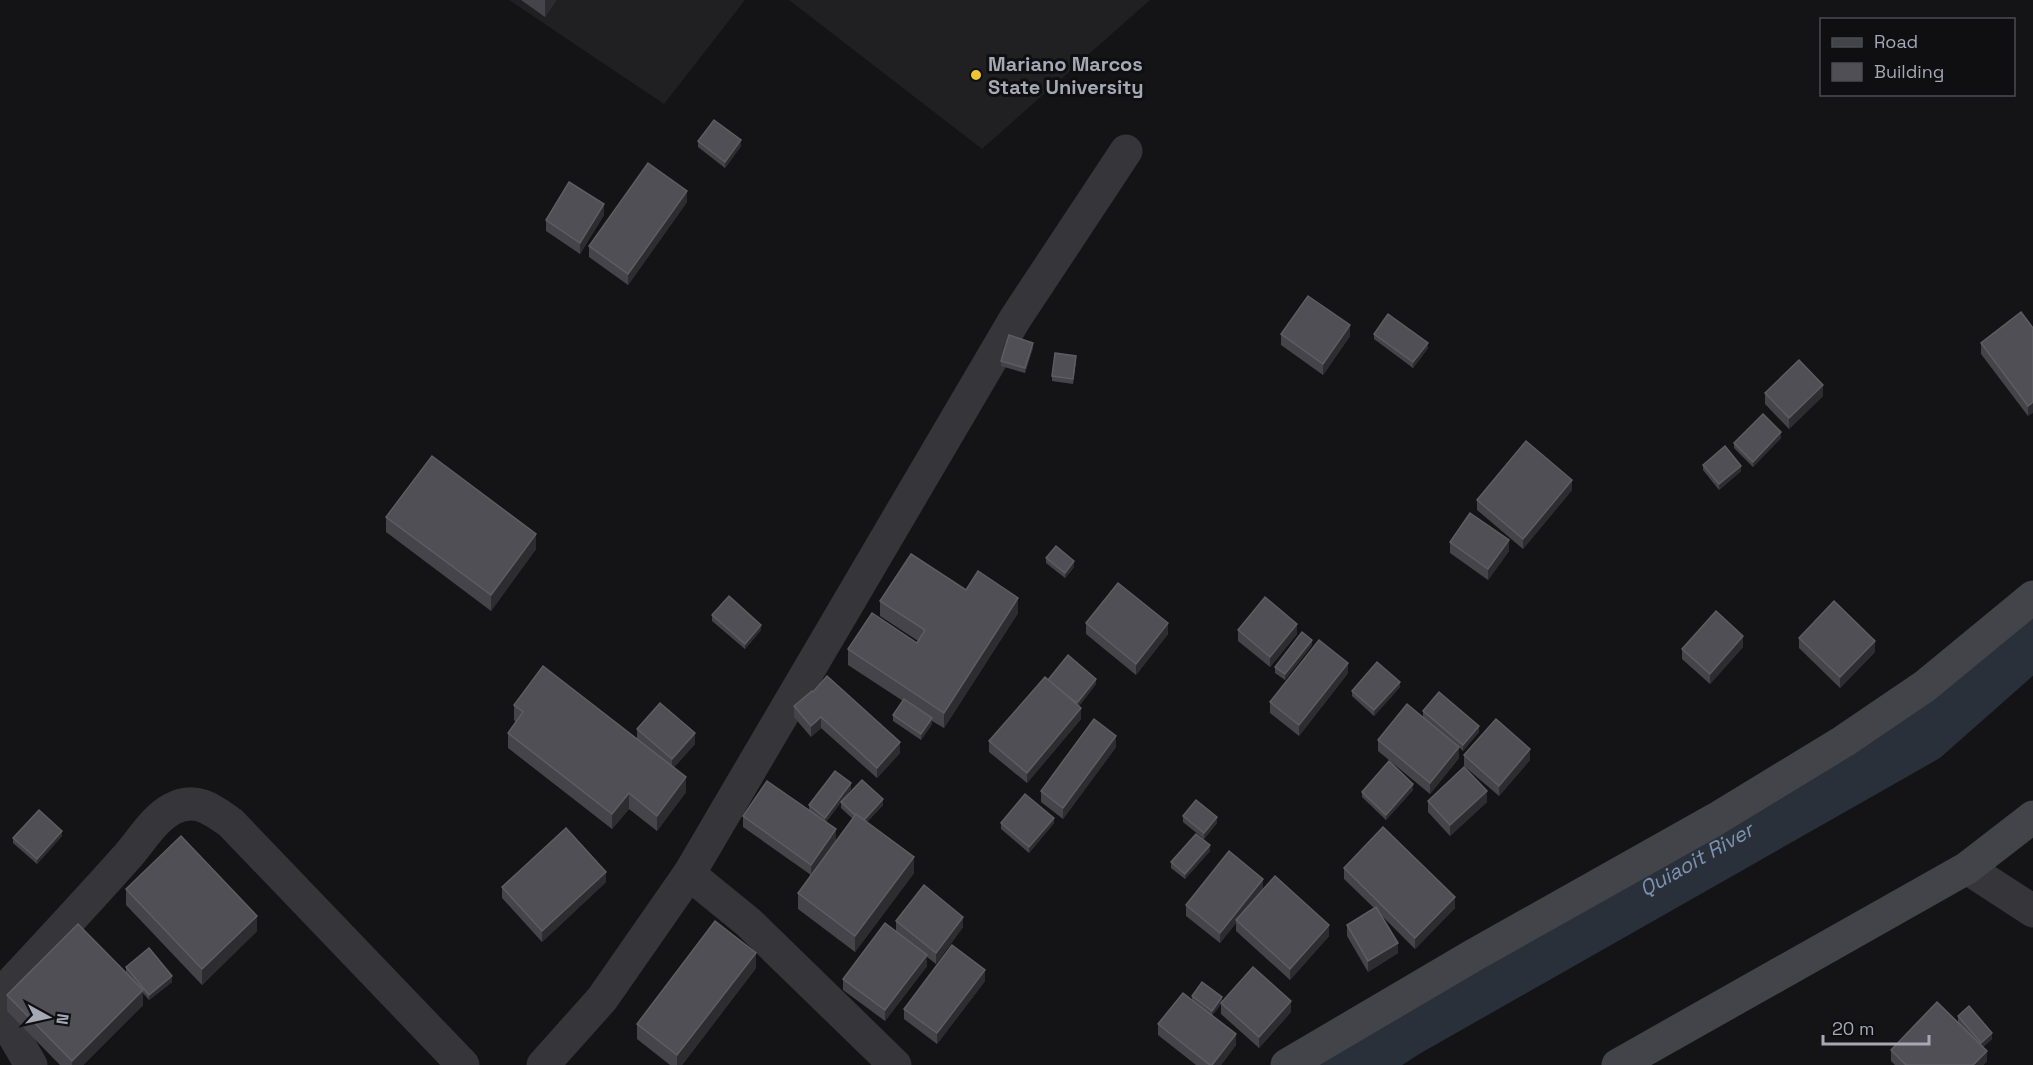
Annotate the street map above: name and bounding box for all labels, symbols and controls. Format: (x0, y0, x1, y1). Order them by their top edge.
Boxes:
legend (1820, 18, 2015, 96)
text: Road (1874, 30, 1918, 53)
place label: Mariano Marcos State University (988, 51, 1144, 100)
text: Building (1874, 60, 1944, 83)
marker: Mariano Marcos State University (969, 68, 983, 82)
water label: Quiaoit River (1634, 815, 1760, 902)
north arrow (18, 987, 78, 1047)
scale bar (1823, 1008, 1930, 1046)
text: N (51, 1012, 74, 1026)
text: 20 m (1832, 1017, 1875, 1040)

